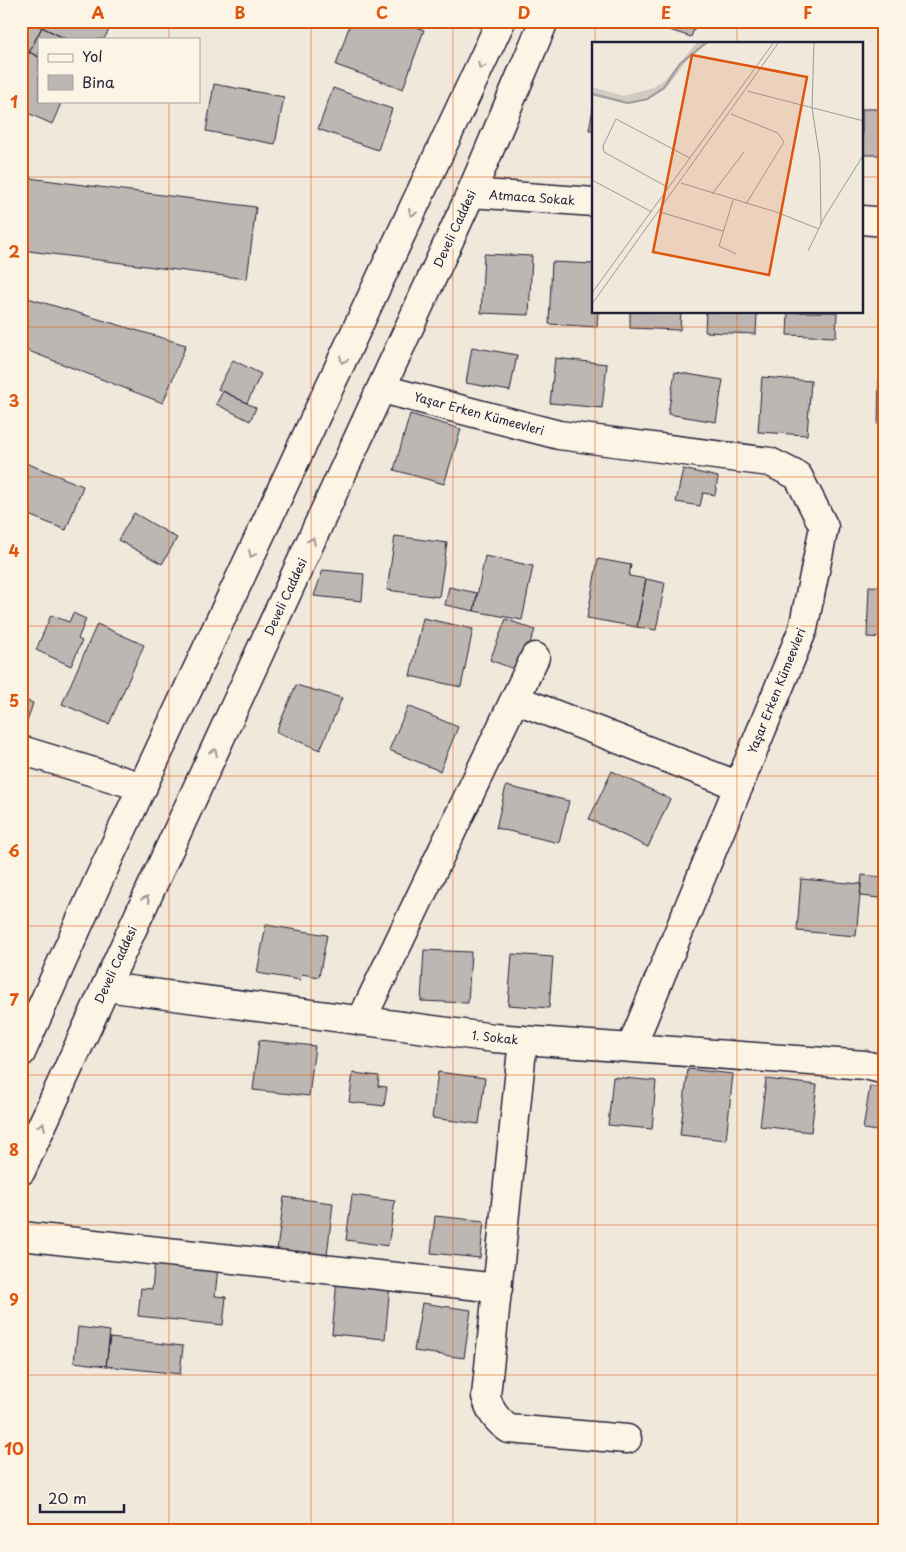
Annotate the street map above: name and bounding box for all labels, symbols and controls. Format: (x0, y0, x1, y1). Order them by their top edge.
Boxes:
text: A (92, 0, 105, 24)
text: B (235, 0, 246, 24)
text: C (376, 0, 388, 24)
text: D (518, 0, 530, 24)
text: E (661, 0, 671, 24)
text: F (803, 0, 813, 24)
legend (38, 38, 200, 102)
inset map (592, 42, 864, 314)
text: Yol (82, 44, 103, 67)
one-way arrow (477, 61, 487, 70)
text: Bina (82, 70, 115, 93)
text: 1 (10, 89, 18, 113)
street label: Atmaca Sokak (489, 185, 576, 209)
street label: Develi Caddesi (428, 187, 480, 270)
one-way arrow (408, 208, 418, 217)
text: 2 (8, 239, 20, 263)
one-way arrow (339, 355, 349, 364)
street label: Yaşar Erken Kümeevleri (412, 387, 546, 439)
text: 3 (9, 388, 19, 412)
one-way arrow (305, 537, 316, 546)
text: 4 (9, 538, 20, 562)
one-way arrow (248, 549, 258, 558)
street label: Develi Caddesi (259, 555, 311, 638)
street label: Yaşar Erken Kümeevleri (743, 625, 810, 756)
text: 5 (9, 688, 19, 712)
one-way arrow (208, 748, 219, 757)
text: 6 (8, 838, 20, 862)
one-way arrow (140, 895, 151, 904)
street label: Develi Caddesi (89, 923, 141, 1006)
text: 7 (9, 987, 19, 1011)
street label: 1. Sokak (471, 1026, 519, 1048)
one-way arrow (35, 1122, 46, 1131)
text: 8 (9, 1137, 19, 1161)
text: 9 (9, 1287, 19, 1311)
text: 10 (4, 1436, 24, 1460)
scale bar (40, 1482, 124, 1514)
text: 20 m (48, 1486, 87, 1509)

